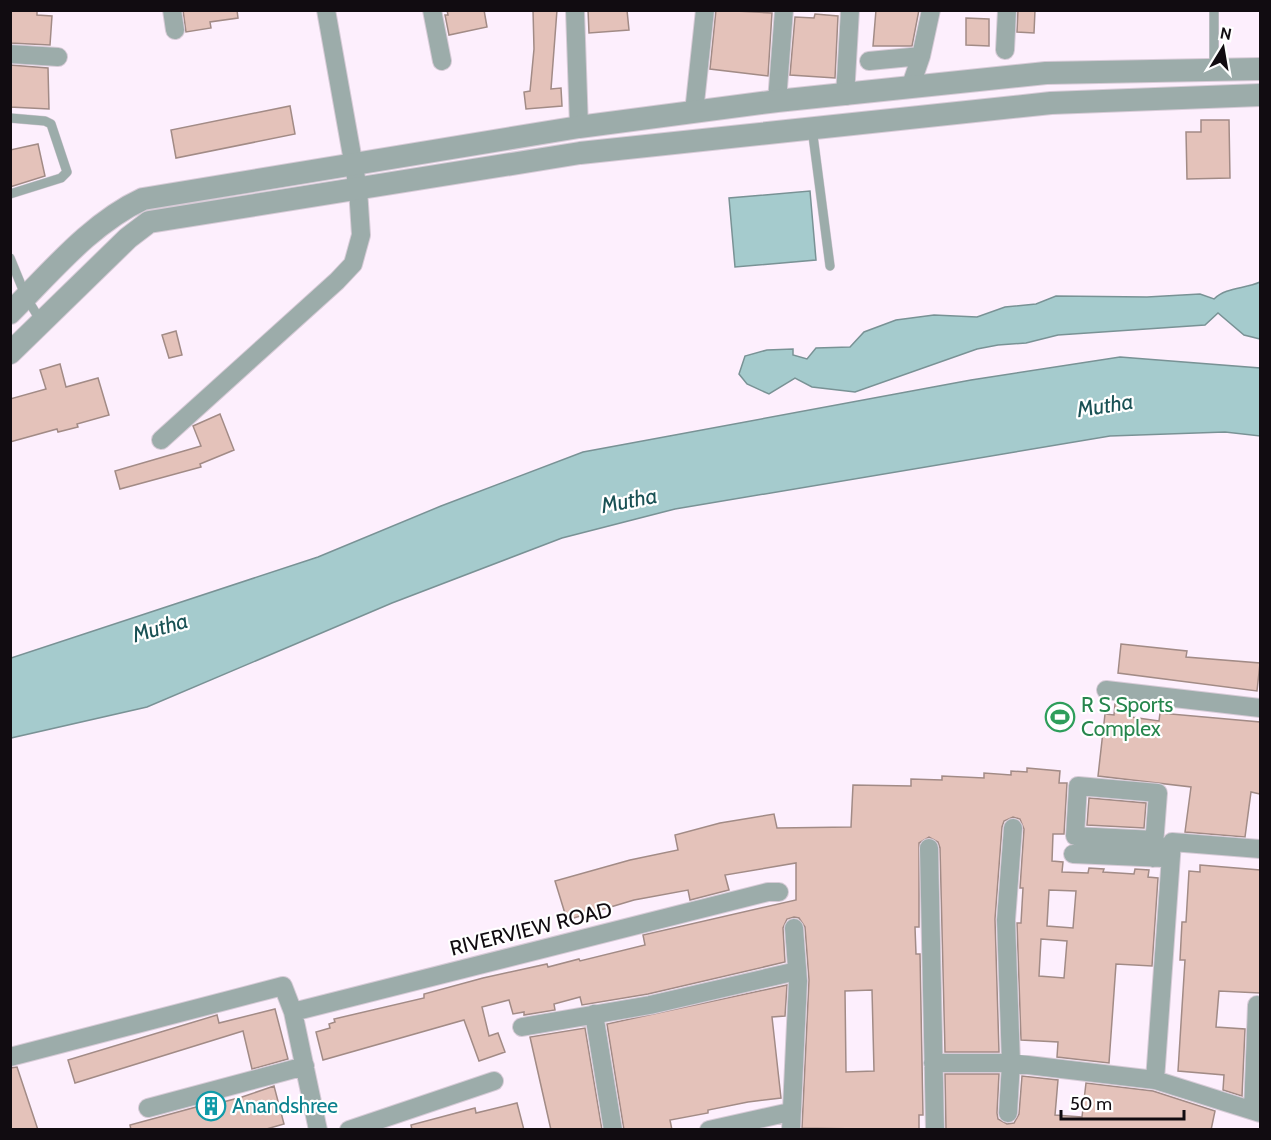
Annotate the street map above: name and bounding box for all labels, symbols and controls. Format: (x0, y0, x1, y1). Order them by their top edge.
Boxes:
north arrow (1193, 18, 1253, 78)
text: N (1218, 23, 1233, 44)
water label: Mutha (1074, 388, 1135, 423)
water label: Mutha (598, 482, 660, 519)
water label: Mutha (128, 607, 191, 649)
place label: R S Sports Complex (1081, 692, 1173, 741)
sports icon: R S Sports Complex (1044, 701, 1076, 733)
street label: RIVERVIEW ROAD (447, 896, 615, 961)
scale bar (1061, 1083, 1184, 1121)
building icon: Anandshree (195, 1090, 227, 1122)
place label: Anandshree (232, 1093, 338, 1118)
text: 50 m (1070, 1093, 1112, 1115)

